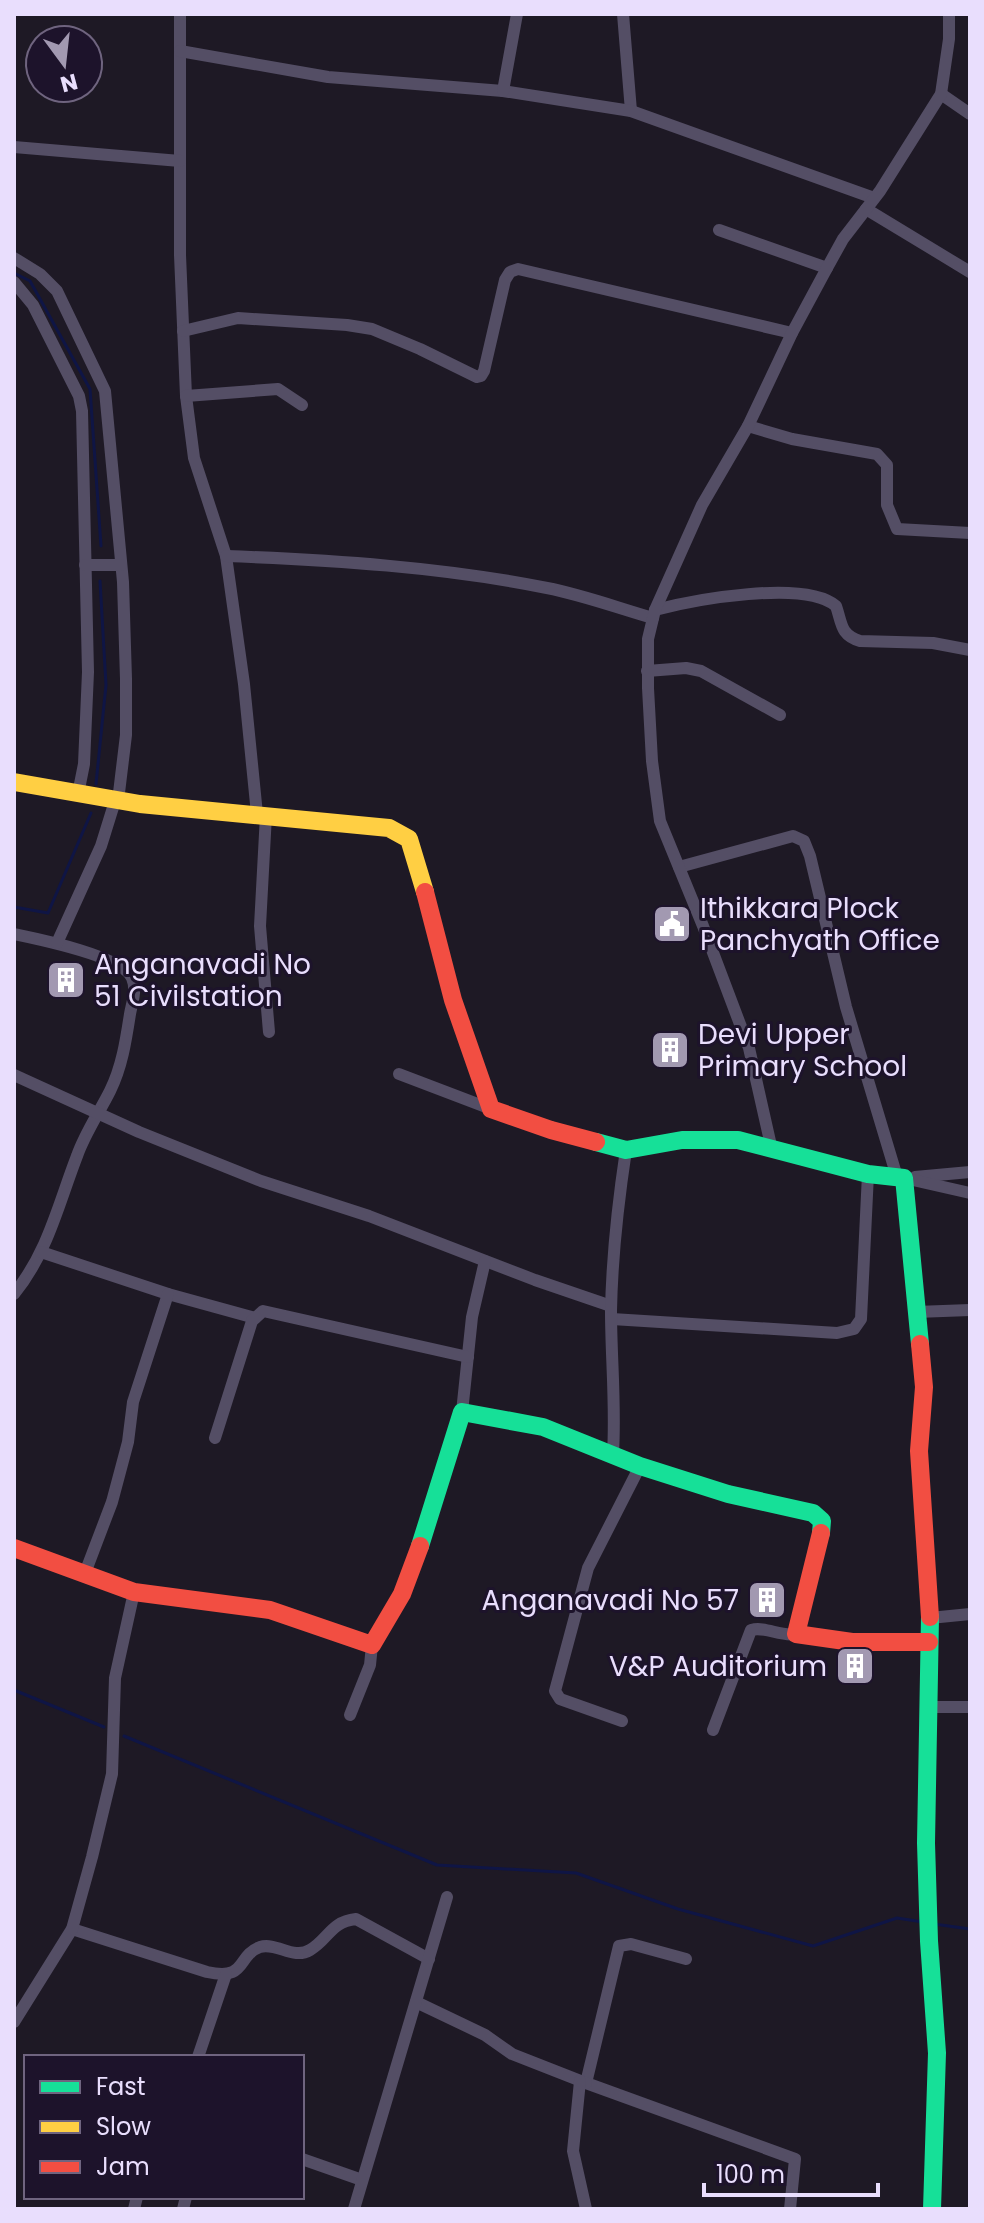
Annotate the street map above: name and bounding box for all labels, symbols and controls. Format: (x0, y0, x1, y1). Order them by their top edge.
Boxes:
north arrow (24, 24, 104, 104)
text: N (57, 66, 81, 100)
place label: Ithikkara Plock Panchyath Office (700, 889, 940, 960)
public building icon: Ithikkara Plock Panchyath Office (651, 903, 693, 945)
place label: Anganavadi No 51 Civilstation (94, 945, 311, 1016)
building icon: Anganavadi No 51 Civilstation (45, 959, 87, 1001)
place label: Devi Upper Primary School (698, 1015, 907, 1086)
building icon: Devi Upper Primary School (649, 1029, 691, 1071)
building icon: Anganavadi No 57 (746, 1579, 788, 1621)
place label: Anganavadi No 57 (482, 1581, 739, 1620)
building icon: V&P Auditorium (834, 1645, 876, 1687)
place label: V&P Auditorium (609, 1647, 827, 1686)
legend (24, 2055, 304, 2199)
text: Fast (96, 2070, 146, 2103)
text: Slow (96, 2110, 151, 2143)
scale bar (704, 2147, 878, 2197)
text: Jam (96, 2150, 150, 2183)
text: 100 m (716, 2158, 785, 2191)

